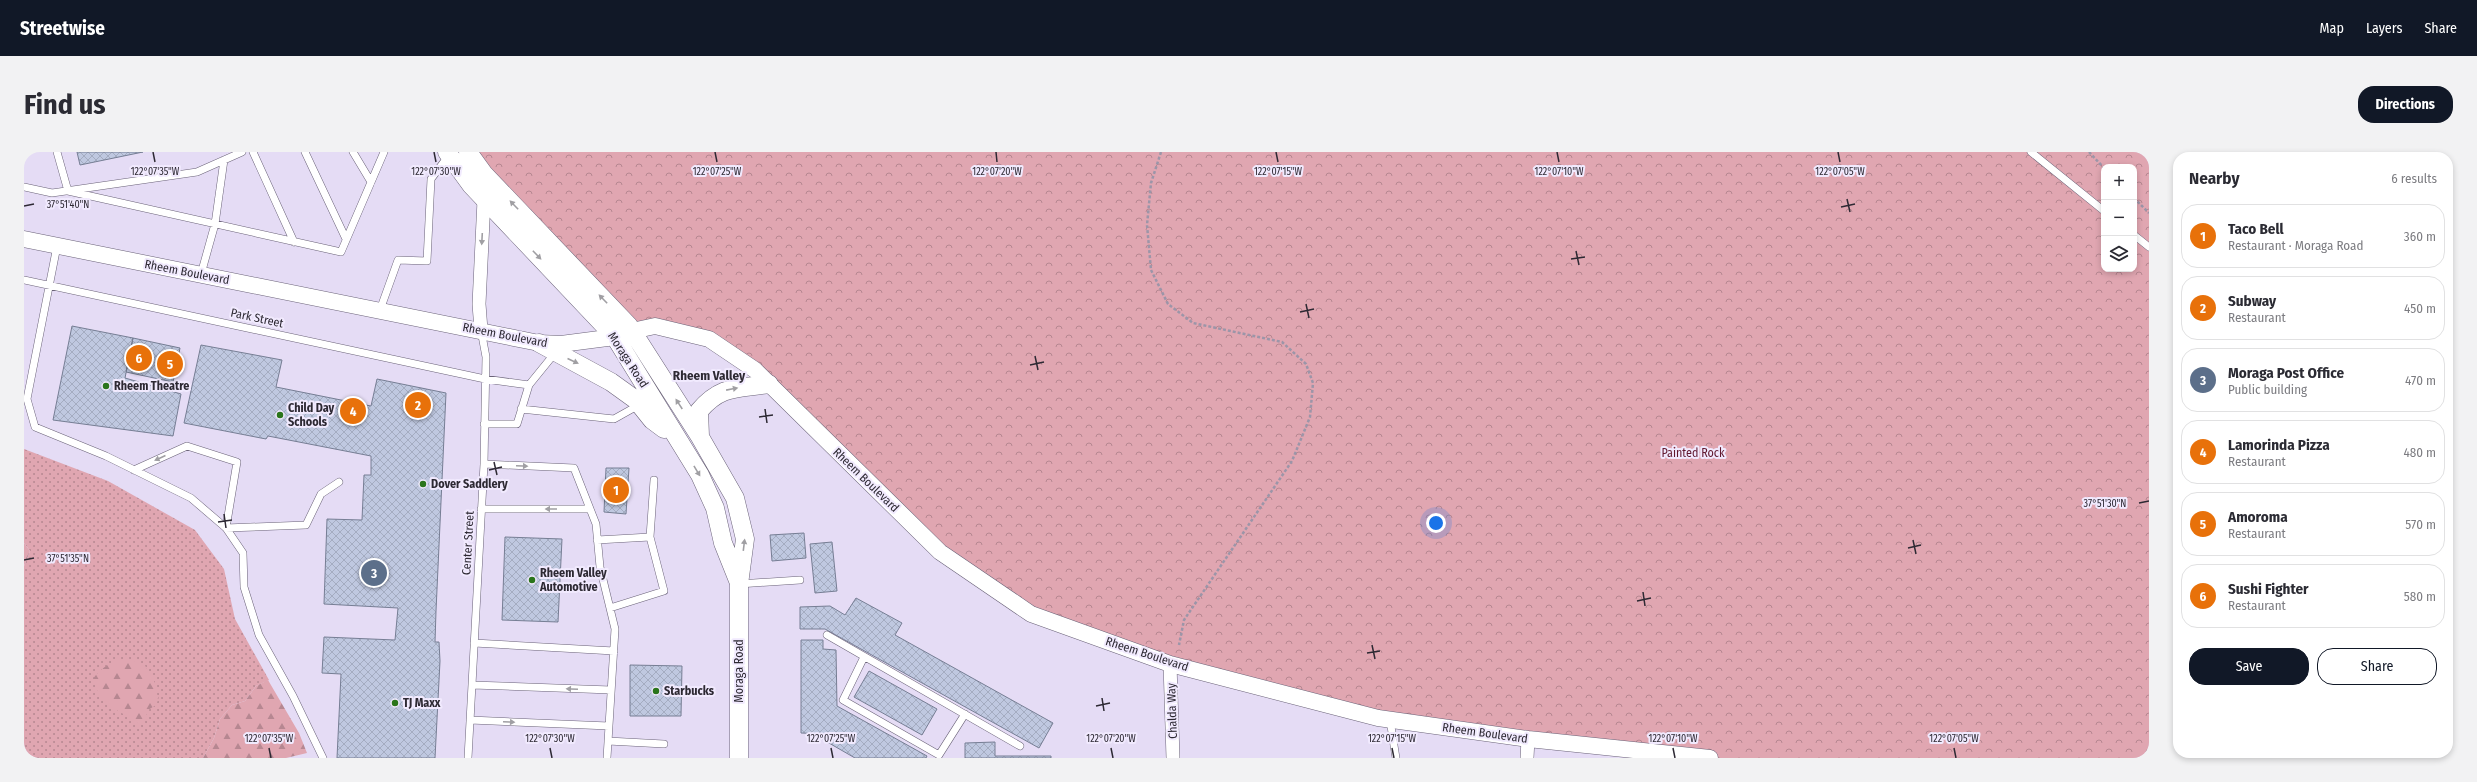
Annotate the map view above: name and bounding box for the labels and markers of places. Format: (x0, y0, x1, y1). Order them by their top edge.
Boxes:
pin: 6 (126, 343, 152, 373)
pin: 5 (157, 349, 183, 379)
place label: Rheem Theatre (114, 379, 189, 393)
marker: Rheem Theatre (101, 381, 111, 391)
pin: 2 (405, 390, 431, 420)
pin: 4 (340, 396, 366, 426)
place label: Child Day Schools (288, 401, 335, 429)
marker: Child Day Schools (275, 410, 285, 420)
pin: 1 (603, 475, 629, 505)
place label: Dover Saddlery (431, 477, 508, 491)
marker: Dover Saddlery (418, 479, 428, 489)
pin: 3 (361, 558, 387, 588)
place label: Rheem Valley Automotive (539, 566, 607, 594)
marker: Rheem Valley Automotive (527, 575, 537, 585)
place label: Starbucks (664, 684, 715, 698)
marker: Starbucks (651, 686, 661, 696)
place label: TJ Maxx (403, 696, 441, 710)
marker: TJ Maxx (390, 698, 400, 708)

